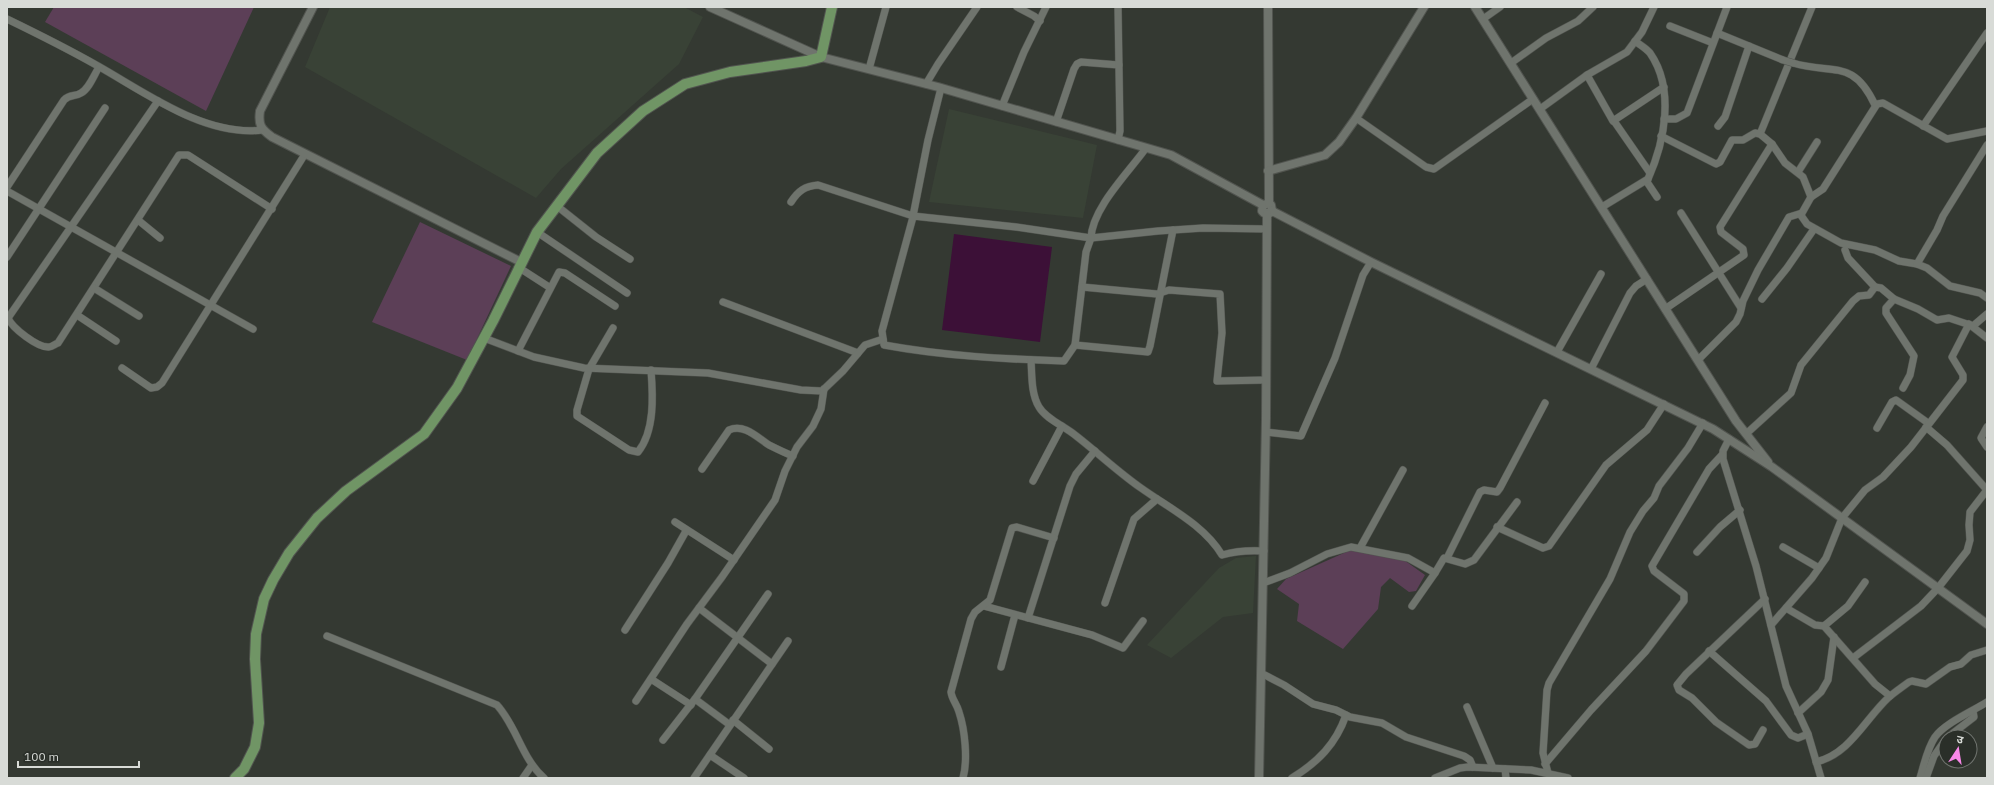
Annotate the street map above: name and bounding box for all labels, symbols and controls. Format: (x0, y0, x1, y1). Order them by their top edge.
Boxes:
north arrow (1938, 729, 1978, 769)
text: उ (1955, 732, 1965, 747)
scale bar (18, 743, 139, 769)
text: 100 m (24, 749, 59, 764)

